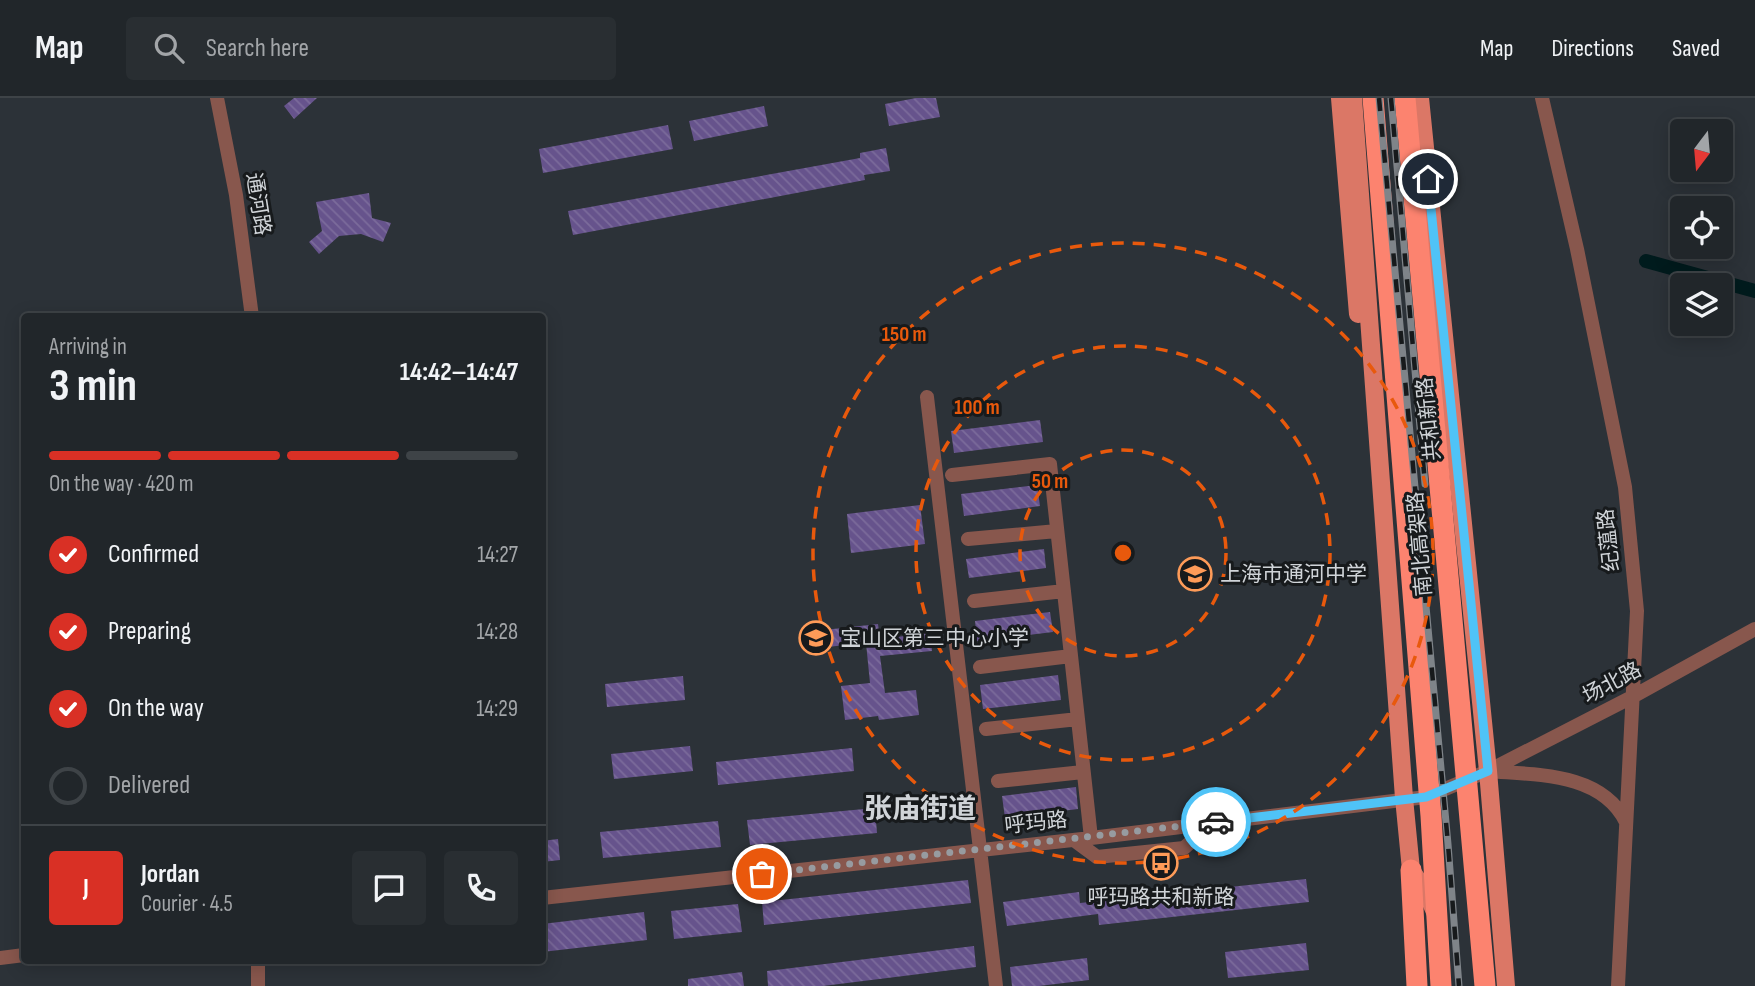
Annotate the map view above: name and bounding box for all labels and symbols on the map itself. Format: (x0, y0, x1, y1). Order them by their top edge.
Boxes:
north arrow (1670, 119, 1732, 182)
pin (1398, 149, 1458, 209)
street label: 通河路 (241, 171, 275, 237)
text: 150 m (882, 322, 926, 347)
street label: 共和新路 (1412, 376, 1446, 462)
text: 100 m (954, 395, 1000, 420)
text: 50 m (1032, 469, 1068, 494)
street label: 南北高架路 (1403, 491, 1437, 597)
street label: 纪蕰路 (1593, 507, 1625, 573)
centre of rings (1111, 541, 1135, 565)
school or university icon: 上海市通河中学 (1176, 555, 1214, 593)
place label: 上海市通河中学 (1220, 562, 1367, 587)
school or university icon: 宝山区第三中心小学 (797, 619, 835, 657)
place label: 宝山区第三中心小学 (840, 626, 1029, 651)
street label: 场北路 (1578, 657, 1646, 709)
courier (1181, 787, 1251, 857)
district label: 张庙街道 (864, 793, 976, 826)
street label: 呼玛路 (1003, 807, 1069, 839)
pin (732, 844, 792, 904)
bus stop icon: 呼玛路共和新路 (1142, 844, 1180, 882)
place label: 呼玛路共和新路 (1088, 885, 1235, 910)

